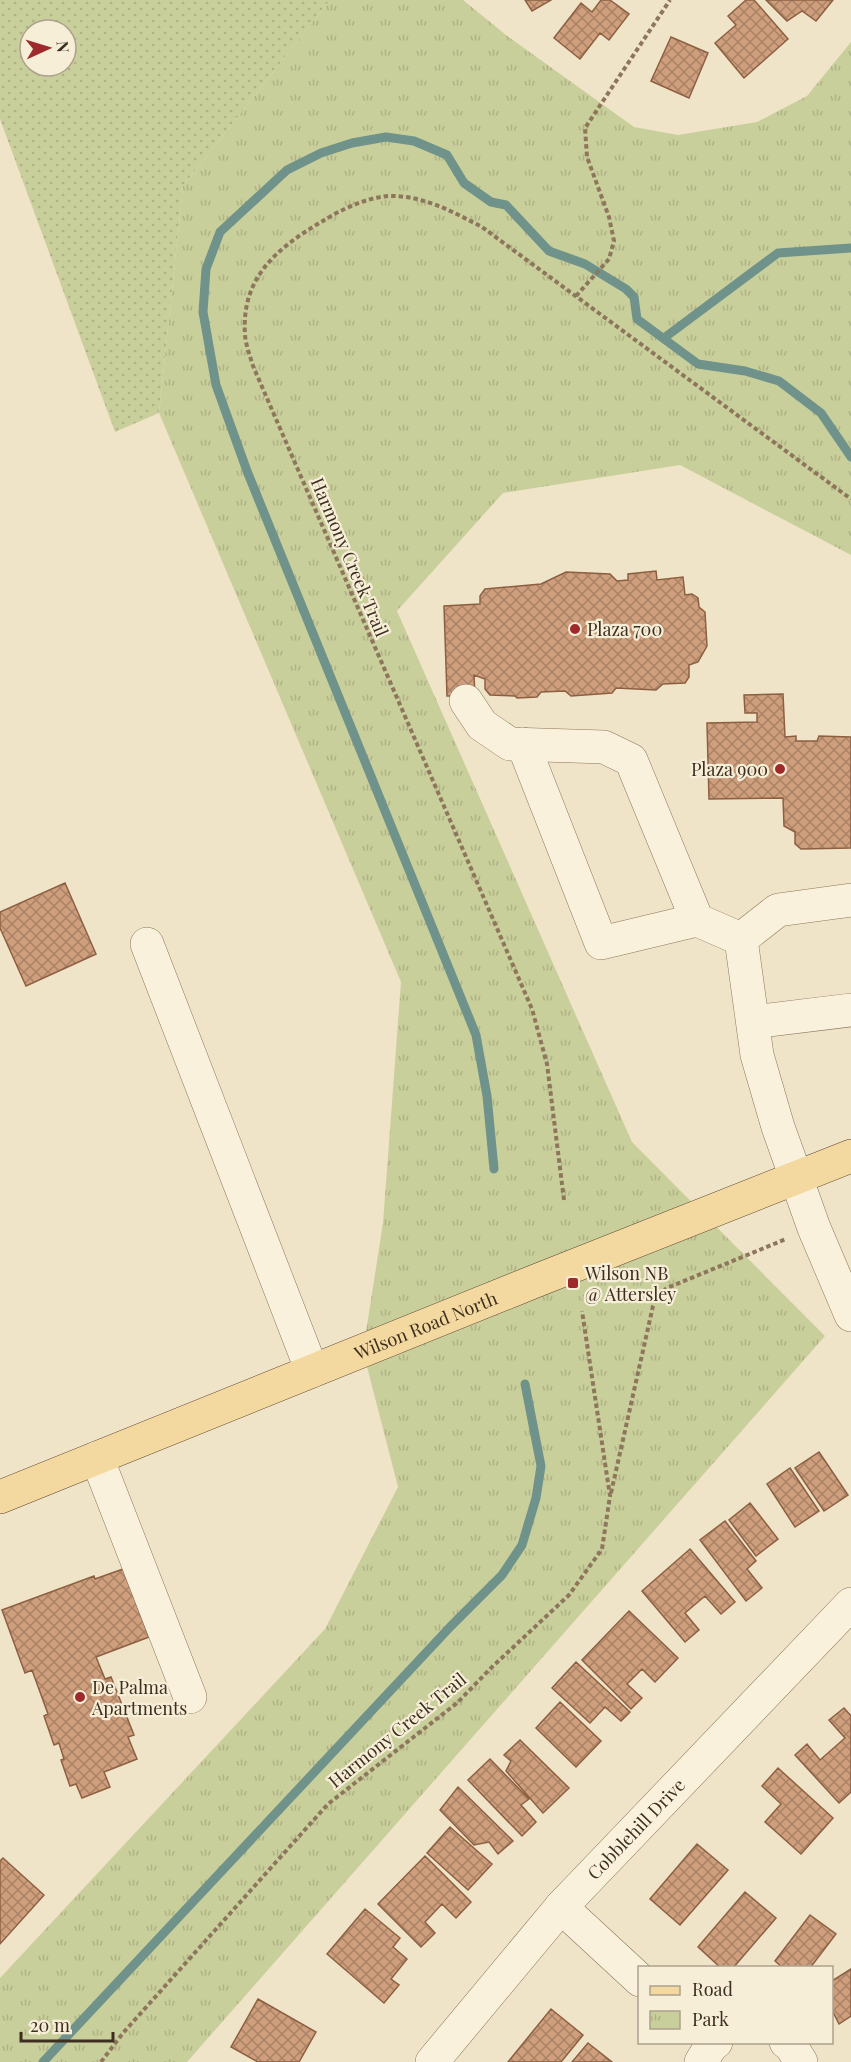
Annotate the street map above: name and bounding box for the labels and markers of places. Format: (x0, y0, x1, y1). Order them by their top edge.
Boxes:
place label: Plaza 700 (587, 617, 662, 641)
marker: Plaza 700 (568, 622, 582, 636)
place label: Plaza 900 (691, 757, 768, 781)
marker: Plaza 900 (773, 762, 787, 776)
place label: Wilson NB @ Attersley (584, 1261, 676, 1306)
marker: Wilson NB @ Attersley (566, 1276, 580, 1290)
place label: De Palma Apartments (91, 1675, 187, 1720)
marker: De Palma Apartments (73, 1690, 87, 1704)

